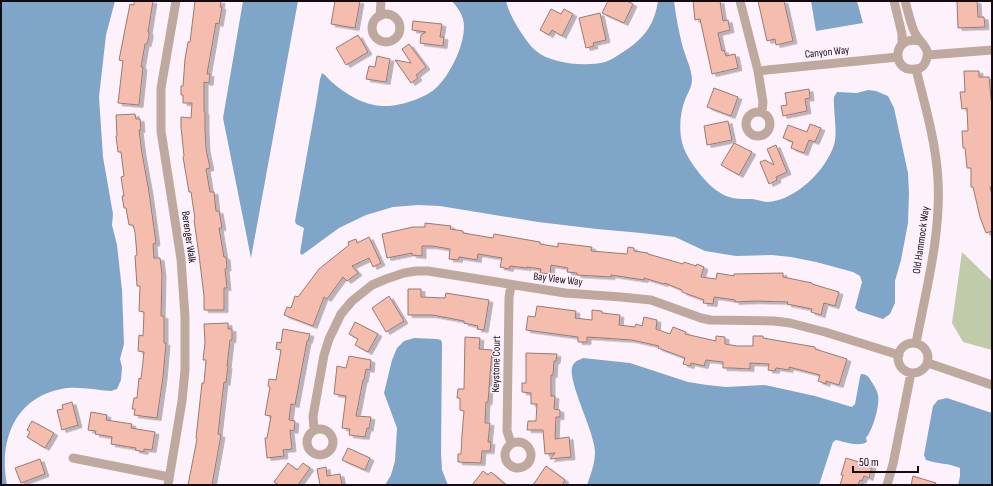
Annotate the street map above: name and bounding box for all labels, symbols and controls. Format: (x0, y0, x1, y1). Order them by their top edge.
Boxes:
street label: Canyon Way (804, 43, 851, 61)
street label: Old Hammock Way (910, 205, 932, 275)
street label: Berenger Walk (179, 210, 199, 265)
street label: Bay View Way (533, 270, 584, 289)
street label: Keystone Court (489, 335, 503, 393)
scale bar (853, 448, 918, 474)
text: 50 m (859, 455, 879, 470)

